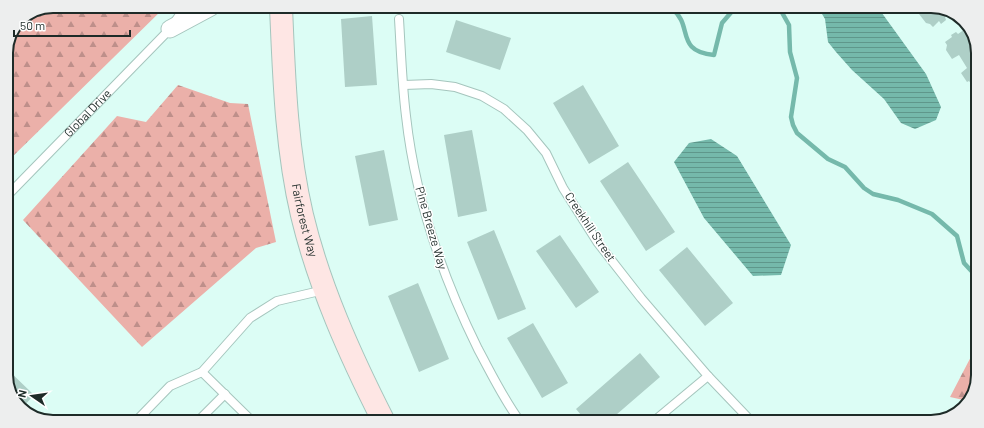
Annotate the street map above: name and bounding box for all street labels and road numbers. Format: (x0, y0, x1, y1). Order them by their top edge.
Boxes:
street label: Global Drive (61, 86, 113, 139)
street label: Fairforest Way (290, 182, 321, 259)
street label: Pine Breeze Way (413, 185, 451, 271)
street label: Creekhill Street (562, 189, 619, 264)

